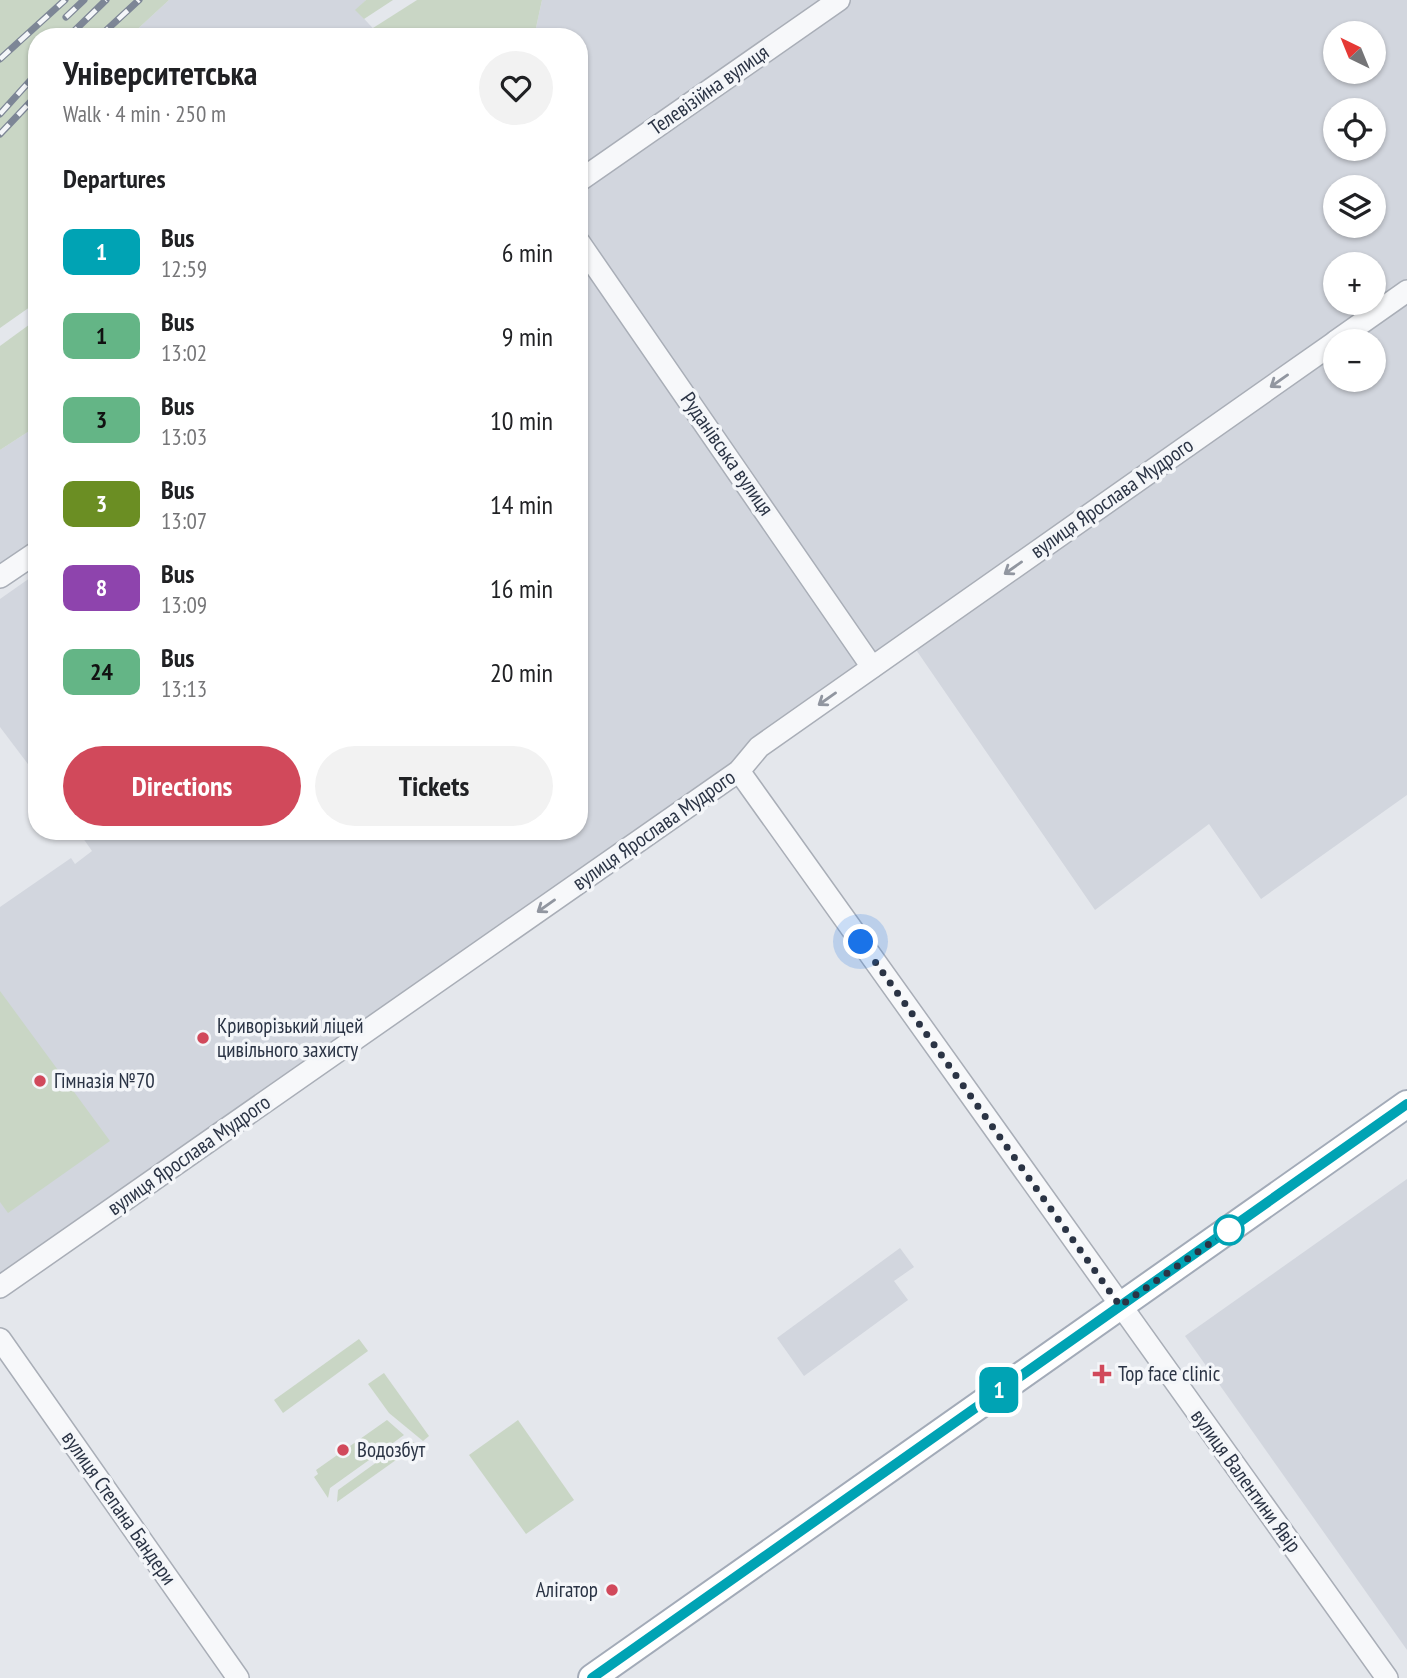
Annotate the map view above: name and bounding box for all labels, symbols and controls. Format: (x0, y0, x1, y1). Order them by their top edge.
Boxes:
north arrow (1323, 21, 1386, 84)
map controls (1323, 21, 1386, 392)
street label: Телевізійна вулиця (644, 38, 774, 141)
text: Університетська (63, 51, 258, 94)
button: heart (479, 51, 553, 125)
button: locate (1323, 98, 1386, 161)
text: Walk · 4 min · 250 m (63, 99, 226, 128)
text: Departures (63, 162, 166, 195)
button: layers (1323, 175, 1386, 238)
text: Bus (161, 221, 194, 254)
text: 1 (96, 236, 107, 267)
text: 6 min (502, 236, 553, 269)
button: + (1323, 252, 1386, 315)
text: 12:59 (161, 254, 207, 283)
text: Bus (161, 305, 194, 338)
text: 1 (96, 320, 107, 351)
text: 9 min (502, 320, 553, 353)
button: − (1323, 329, 1386, 392)
text: 13:02 (161, 338, 207, 367)
one-way arrow (1270, 374, 1289, 388)
street label: Руданівська вулиця (675, 387, 780, 521)
text: Bus (161, 389, 194, 422)
text: 3 (96, 404, 107, 435)
text: 10 min (490, 404, 553, 437)
text: 13:03 (161, 422, 207, 451)
street label: вулиця Ярослава Мудрого (1025, 431, 1198, 564)
text: Bus (161, 473, 194, 506)
text: 3 (96, 488, 107, 519)
text: 14 min (490, 488, 553, 521)
text: 13:07 (161, 506, 207, 535)
text: Bus (161, 557, 194, 590)
one-way arrow (1004, 561, 1023, 575)
text: 8 (96, 572, 107, 603)
text: 16 min (490, 572, 553, 605)
text: 13:09 (161, 590, 207, 619)
text: Bus (161, 641, 194, 674)
text: 24 (90, 656, 113, 687)
text: 20 min (490, 656, 553, 689)
text: 13:13 (161, 674, 207, 703)
one-way arrow (818, 692, 837, 706)
button: Directions (63, 746, 301, 826)
button: Tickets (315, 746, 553, 826)
street label: вулиця Ярослава Мудрого (567, 763, 740, 896)
one-way arrow (537, 899, 556, 913)
your location (843, 924, 878, 959)
place label: Криворізький ліцей цивільного захисту (217, 1012, 364, 1063)
marker: Криворізький ліцей цивільного захисту (195, 1030, 211, 1046)
place label: Гімназія №70 (54, 1067, 155, 1094)
marker: Гімназія №70 (32, 1073, 48, 1089)
street label: вулиця Ярослава Мудрого (102, 1088, 275, 1221)
unlabelled marker (1214, 1215, 1244, 1245)
place label: Top face clinic (1118, 1360, 1221, 1387)
marker: Top face clinic (1092, 1364, 1112, 1384)
line badge: 1 (976, 1367, 1022, 1413)
text: 1 (993, 1374, 1005, 1405)
street label: вулиця Валентини Явір (1185, 1404, 1308, 1558)
street label: вулиця Степана Бандери (56, 1425, 183, 1590)
place label: Водозбут (357, 1436, 426, 1463)
marker: Водозбут (335, 1442, 351, 1458)
place label: Алігатор (536, 1576, 598, 1603)
marker: Алігатор (604, 1582, 620, 1598)

